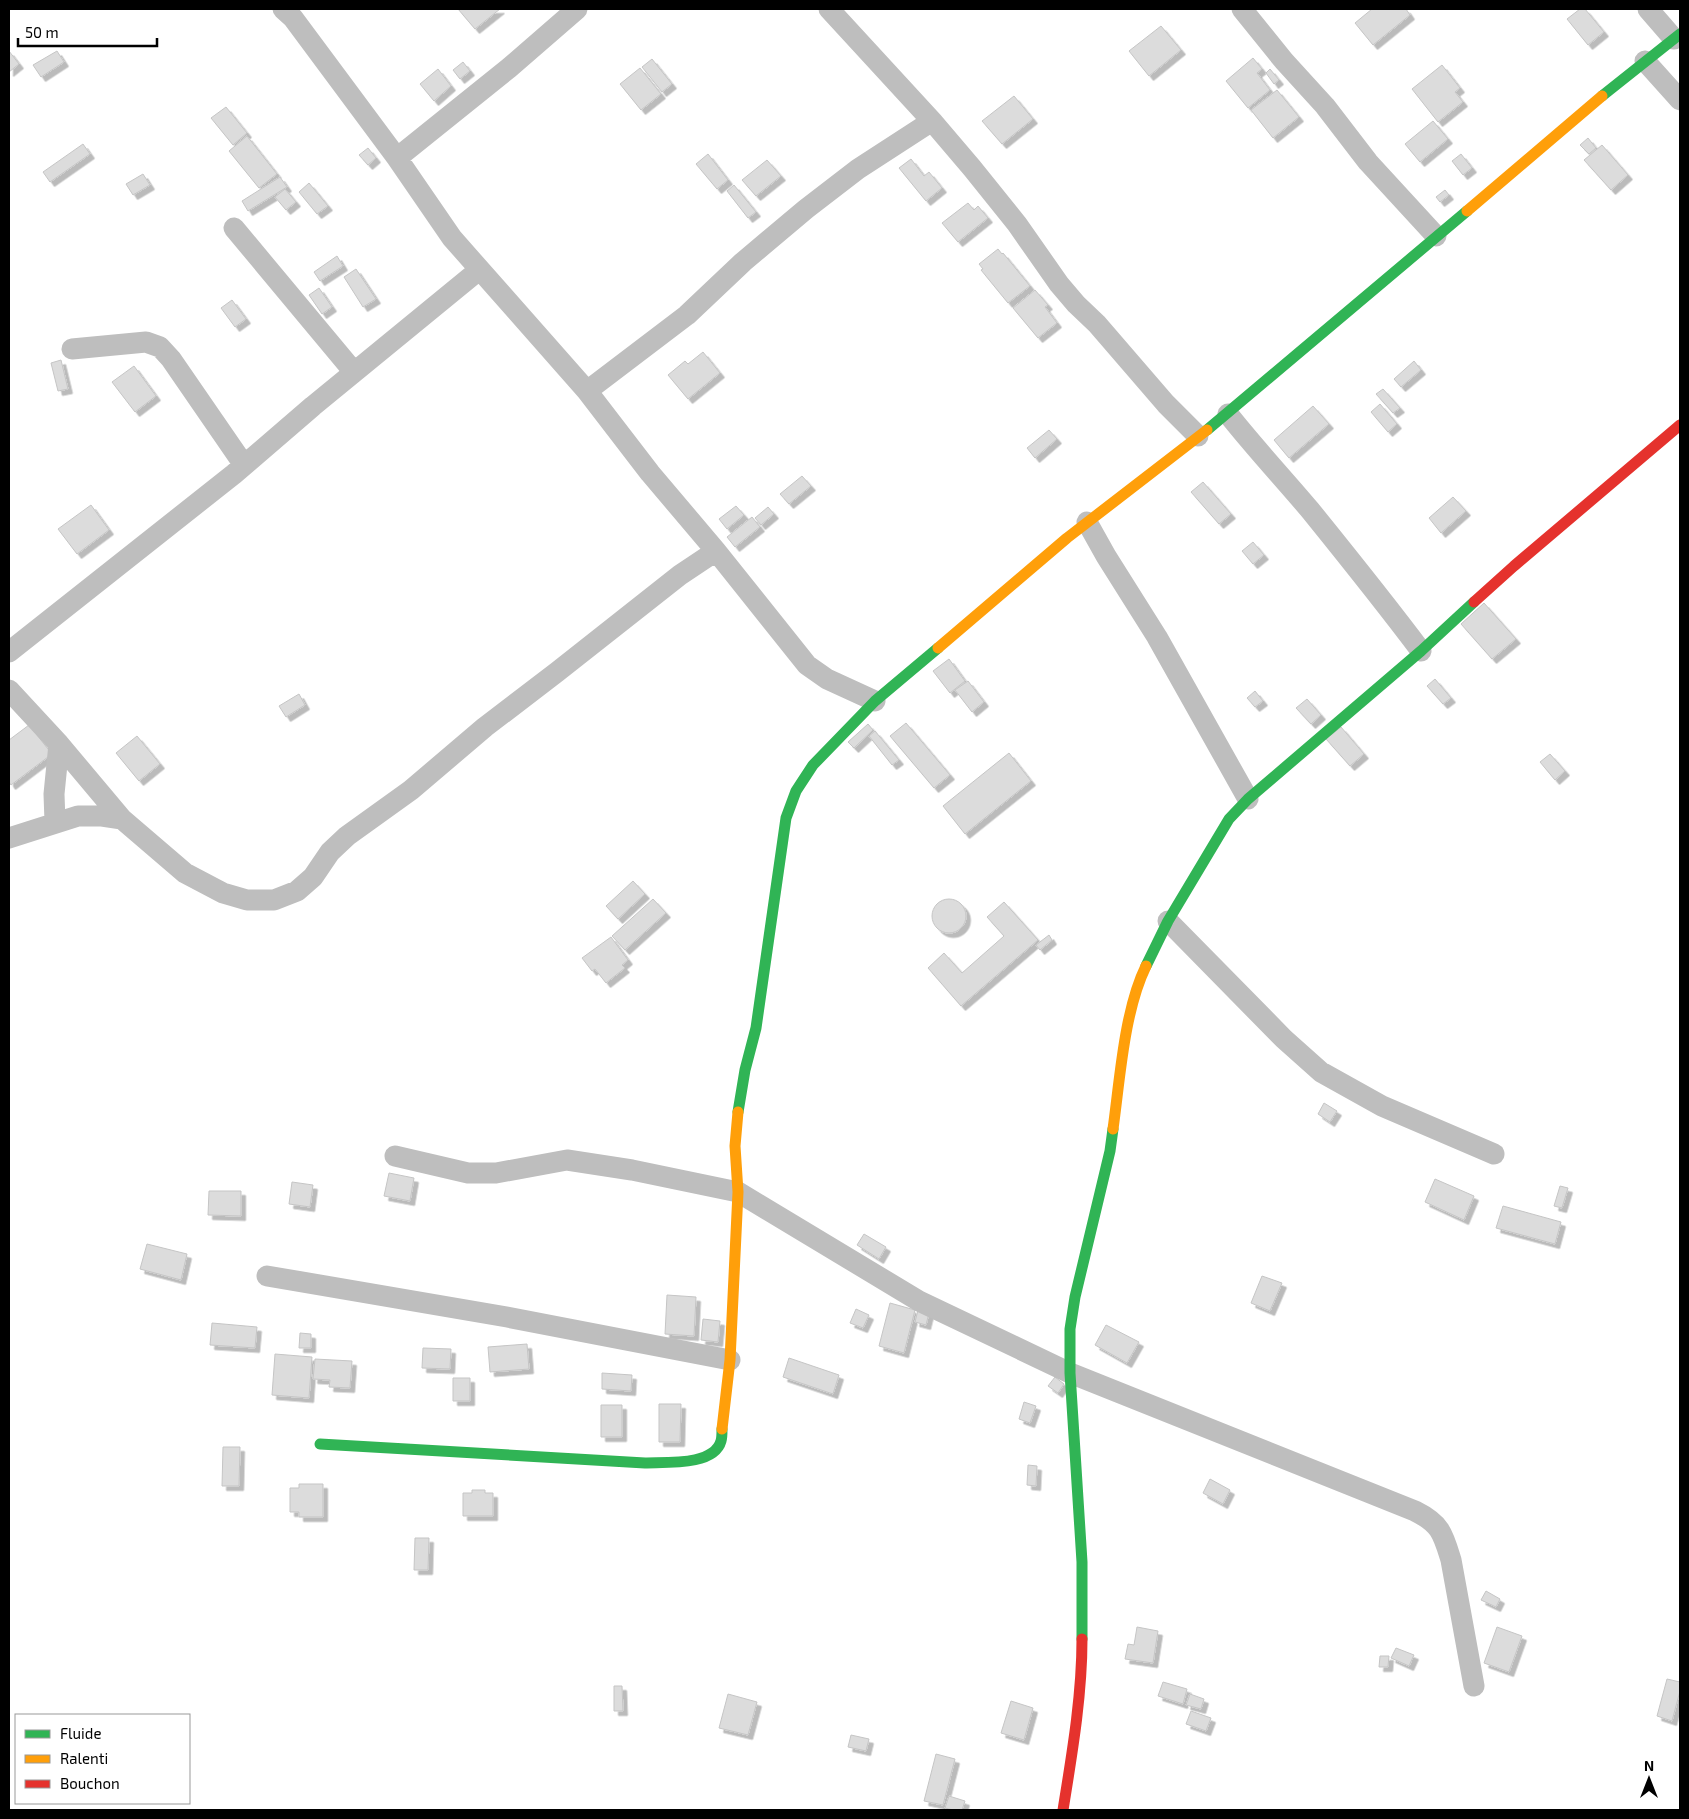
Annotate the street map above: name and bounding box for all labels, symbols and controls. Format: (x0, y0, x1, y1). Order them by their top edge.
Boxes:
scale bar (18, 15, 156, 47)
text: 50 m (25, 23, 59, 41)
legend (15, 1714, 190, 1804)
text: Fluide (60, 1724, 101, 1742)
text: Ralenti (60, 1749, 108, 1767)
north arrow (1624, 1754, 1674, 1804)
text: N (1644, 1757, 1654, 1774)
text: Bouchon (60, 1774, 120, 1792)

